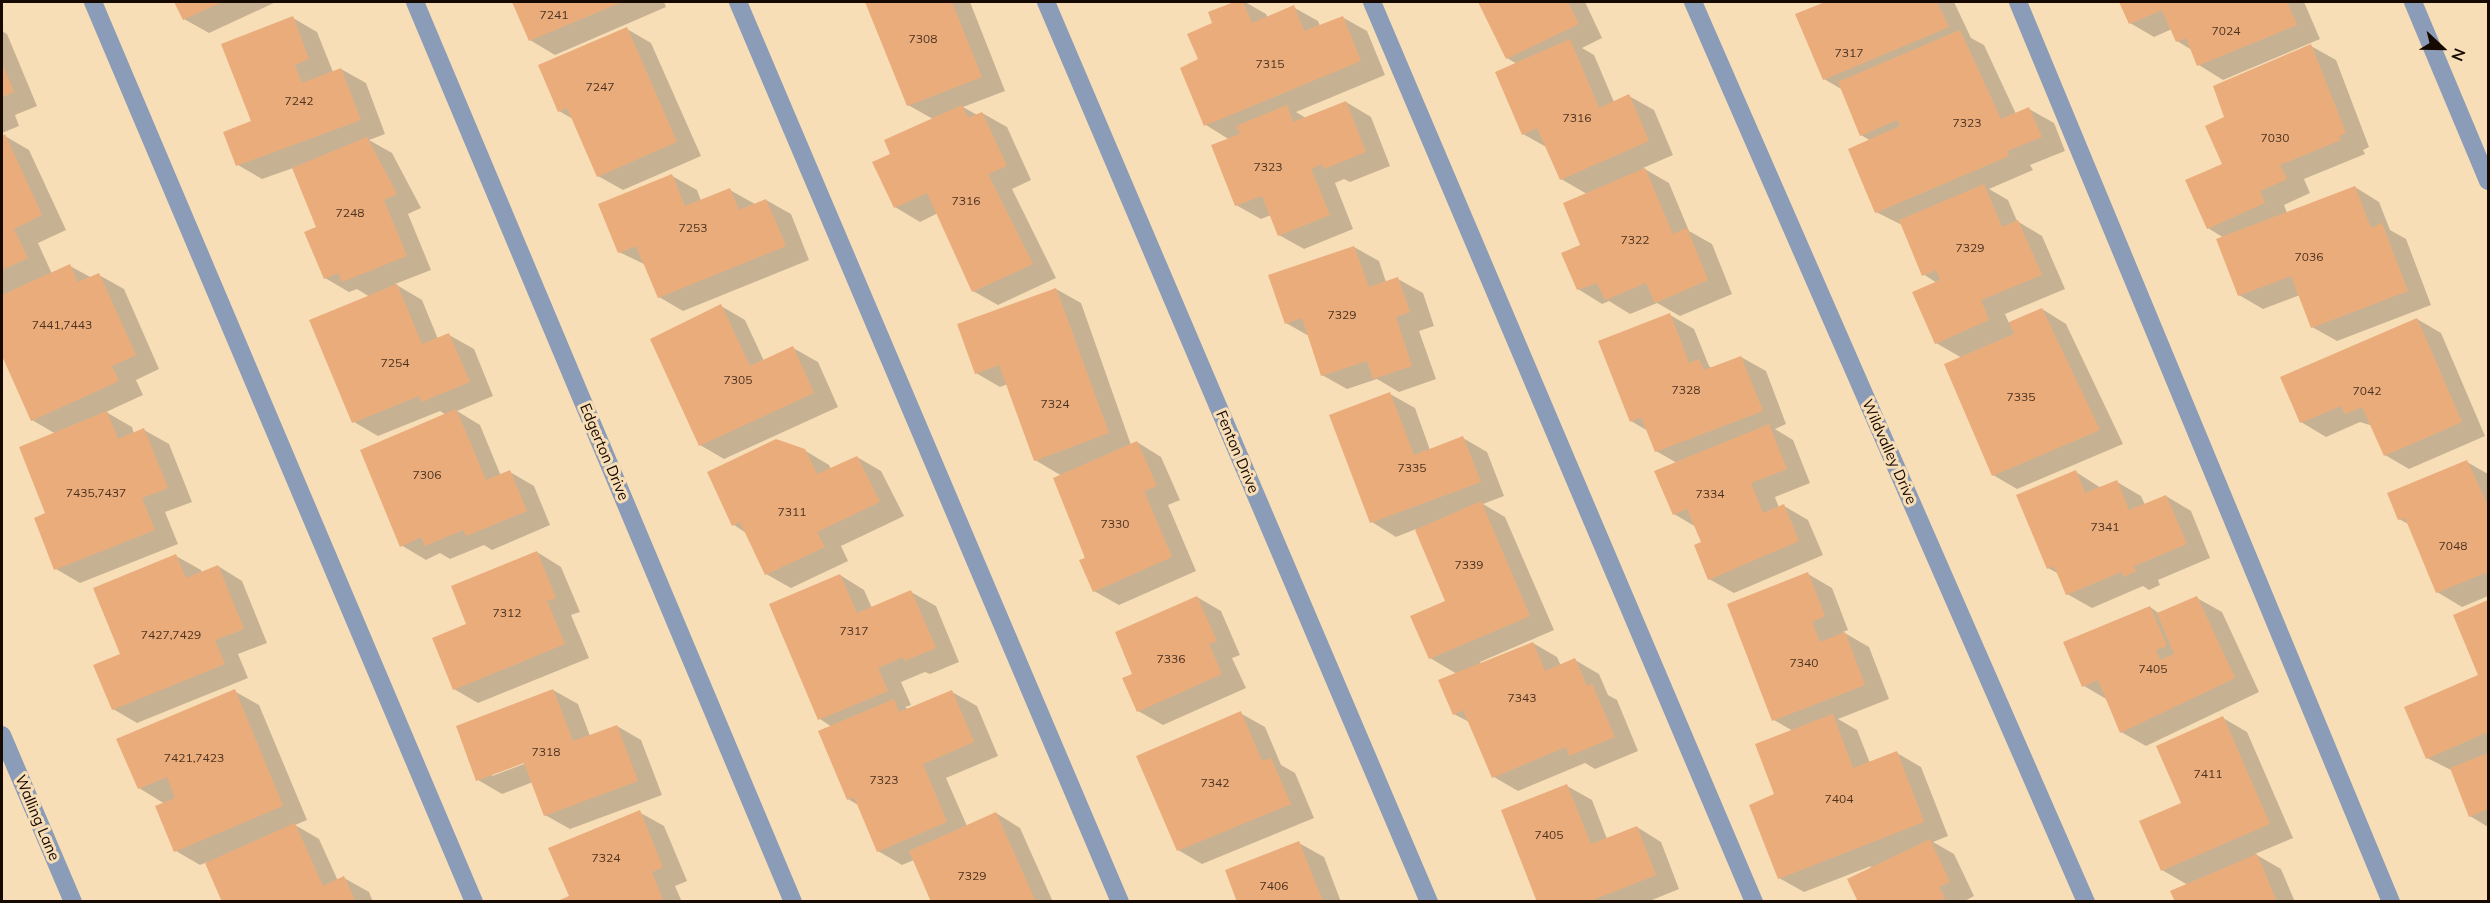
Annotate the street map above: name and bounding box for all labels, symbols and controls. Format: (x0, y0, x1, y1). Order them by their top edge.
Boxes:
house number: 7241 (540, 8, 568, 22)
north arrow (2412, 18, 2472, 78)
house number: 7024 (2212, 24, 2240, 38)
house number: 7308 (909, 32, 937, 46)
text: N (2447, 45, 2470, 64)
house number: 7317 (1835, 46, 1863, 60)
house number: 7315 (1256, 57, 1284, 71)
house number: 7247 (586, 80, 614, 94)
house number: 7242 (285, 94, 313, 108)
house number: 7316 (1563, 111, 1591, 125)
house number: 7323 (1953, 116, 1981, 130)
house number: 7030 (2261, 131, 2289, 145)
house number: 7323 (1254, 160, 1282, 174)
house number: 7316 (952, 194, 980, 208)
house number: 7248 (336, 206, 364, 220)
house number: 7253 (679, 221, 707, 235)
house number: 7322 (1621, 233, 1649, 247)
house number: 7329 (1956, 241, 1984, 255)
house number: 7036 (2295, 250, 2323, 264)
house number: 7329 (1328, 308, 1356, 322)
house number: 7441,7443 (32, 318, 92, 332)
house number: 7254 (381, 356, 409, 370)
house number: 7305 (724, 373, 752, 387)
house number: 7328 (1672, 383, 1700, 397)
house number: 7042 (2353, 384, 2381, 398)
house number: 7335 (2007, 390, 2035, 404)
house number: 7324 (1041, 397, 1069, 411)
street label: Wildvalley Drive (1858, 397, 1920, 507)
street label: Edgerton Drive (575, 401, 633, 503)
street label: Fenton Drive (1212, 408, 1262, 496)
house number: 7335 (1398, 461, 1426, 475)
house number: 7306 (413, 468, 441, 482)
house number: 7435,7437 (66, 486, 126, 500)
house number: 7334 (1696, 487, 1724, 501)
house number: 7311 (778, 505, 806, 519)
house number: 7330 (1101, 517, 1129, 531)
house number: 7341 (2091, 520, 2119, 534)
house number: 7048 (2439, 539, 2467, 553)
house number: 7339 (1455, 558, 1483, 572)
house number: 7312 (493, 606, 521, 620)
house number: 7317 (840, 624, 868, 638)
house number: 7427,7429 (141, 628, 201, 642)
house number: 7336 (1157, 652, 1185, 666)
house number: 7340 (1790, 656, 1818, 670)
house number: 7405 (2139, 662, 2167, 676)
house number: 7343 (1508, 691, 1536, 705)
house number: 7318 (532, 745, 560, 759)
house number: 7421,7423 (164, 751, 224, 765)
house number: 7411 (2194, 767, 2222, 781)
street label: Walling Lane (11, 772, 63, 864)
house number: 7323 (870, 773, 898, 787)
house number: 7342 (1201, 776, 1229, 790)
house number: 7404 (1825, 792, 1853, 806)
house number: 7405 (1535, 828, 1563, 842)
house number: 7324 (592, 851, 620, 865)
house number: 7329 (958, 869, 986, 883)
house number: 7406 (1260, 879, 1288, 893)

